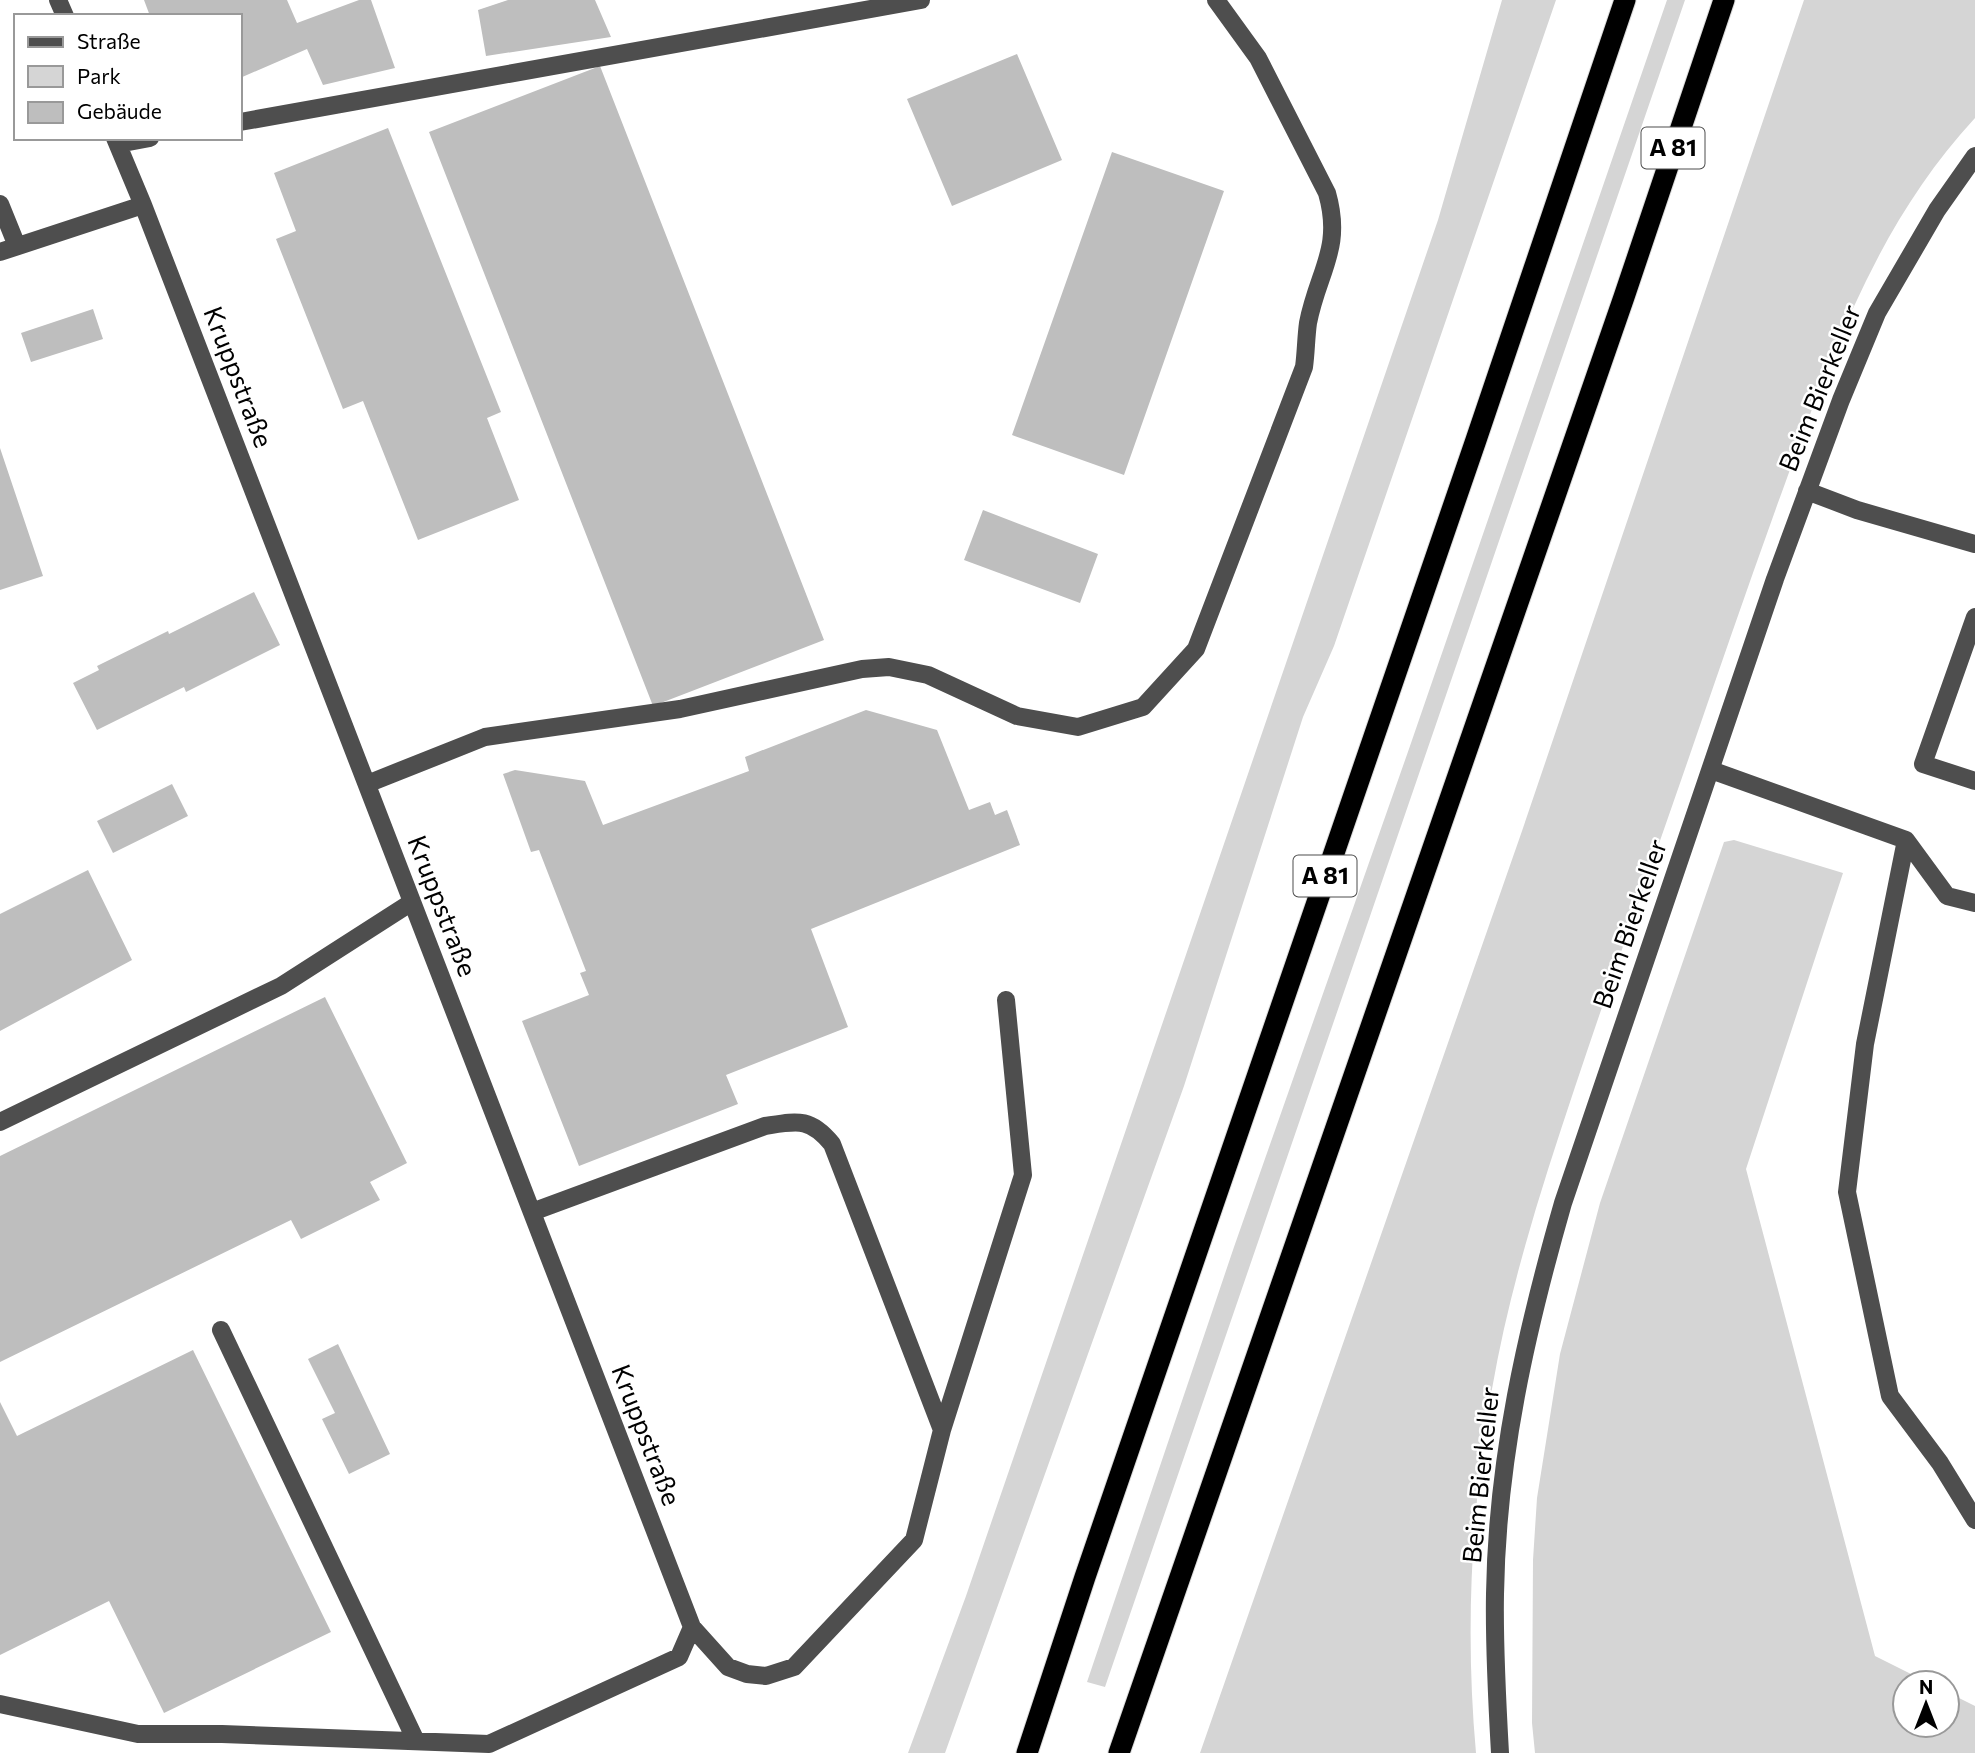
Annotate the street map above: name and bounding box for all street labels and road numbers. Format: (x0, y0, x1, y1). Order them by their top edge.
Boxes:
road number: A 81 (1642, 128, 1704, 168)
street label: Beim Bierkeller (1771, 300, 1866, 475)
street label: Kruppstraße (198, 302, 280, 451)
street label: Kruppstraße (402, 831, 484, 980)
street label: Beim Bierkeller (1585, 835, 1672, 1012)
road number: A 81 (1294, 856, 1356, 896)
street label: Kruppstraße (606, 1360, 688, 1509)
street label: Beim Bierkeller (1455, 1385, 1504, 1564)

